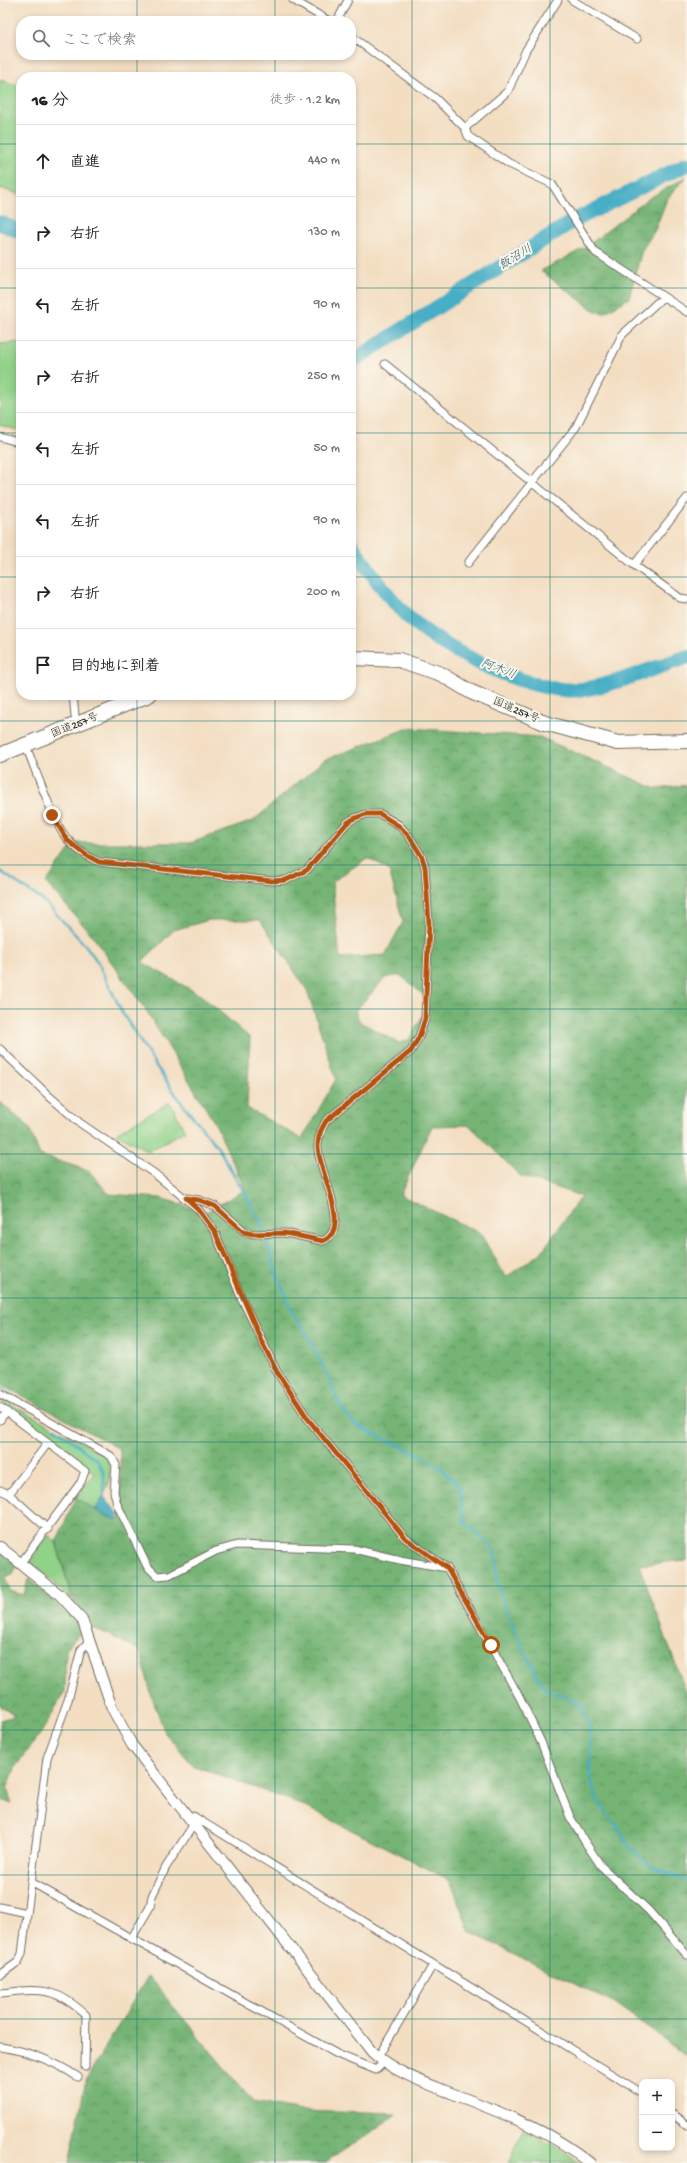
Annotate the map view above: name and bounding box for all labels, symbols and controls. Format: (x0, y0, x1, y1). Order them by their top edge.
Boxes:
search box (16, 16, 356, 60)
icon: search (30, 27, 52, 49)
text: ここで検索 (62, 32, 137, 50)
text: 16 分 (32, 92, 69, 112)
text: 徒歩 · 1.2 km (270, 93, 340, 108)
icon: ahead (32, 150, 54, 172)
text: 440 m (308, 153, 340, 168)
text: 直進 (70, 154, 100, 172)
icon: right (32, 222, 54, 244)
text: 130 m (308, 225, 340, 240)
text: 右折 (70, 226, 100, 244)
water label: 飯沼川 (496, 242, 535, 273)
icon: left (32, 294, 54, 316)
text: 90 m (314, 297, 340, 312)
text: 左折 (70, 298, 100, 316)
icon: right (32, 366, 54, 388)
text: 250 m (307, 369, 340, 384)
text: 右折 (70, 370, 100, 388)
icon: left (32, 438, 54, 460)
text: 50 m (313, 441, 340, 456)
text: 左折 (70, 442, 100, 460)
icon: left (32, 510, 54, 532)
text: 90 m (314, 513, 340, 528)
text: 左折 (70, 514, 100, 532)
icon: right (32, 582, 54, 604)
text: 200 m (307, 585, 340, 600)
text: 右折 (70, 586, 100, 604)
icon: arrive (32, 654, 54, 676)
water label: 阿木川 (479, 656, 518, 683)
text: 目的地に到着 (70, 658, 160, 676)
street label: 国道257号 (491, 695, 542, 726)
street label: 国道257号 (49, 710, 100, 741)
route end (43, 806, 61, 824)
route start (482, 1636, 500, 1654)
map controls (639, 2079, 675, 2151)
button: + (639, 2079, 675, 2115)
button: − (639, 2115, 675, 2151)

